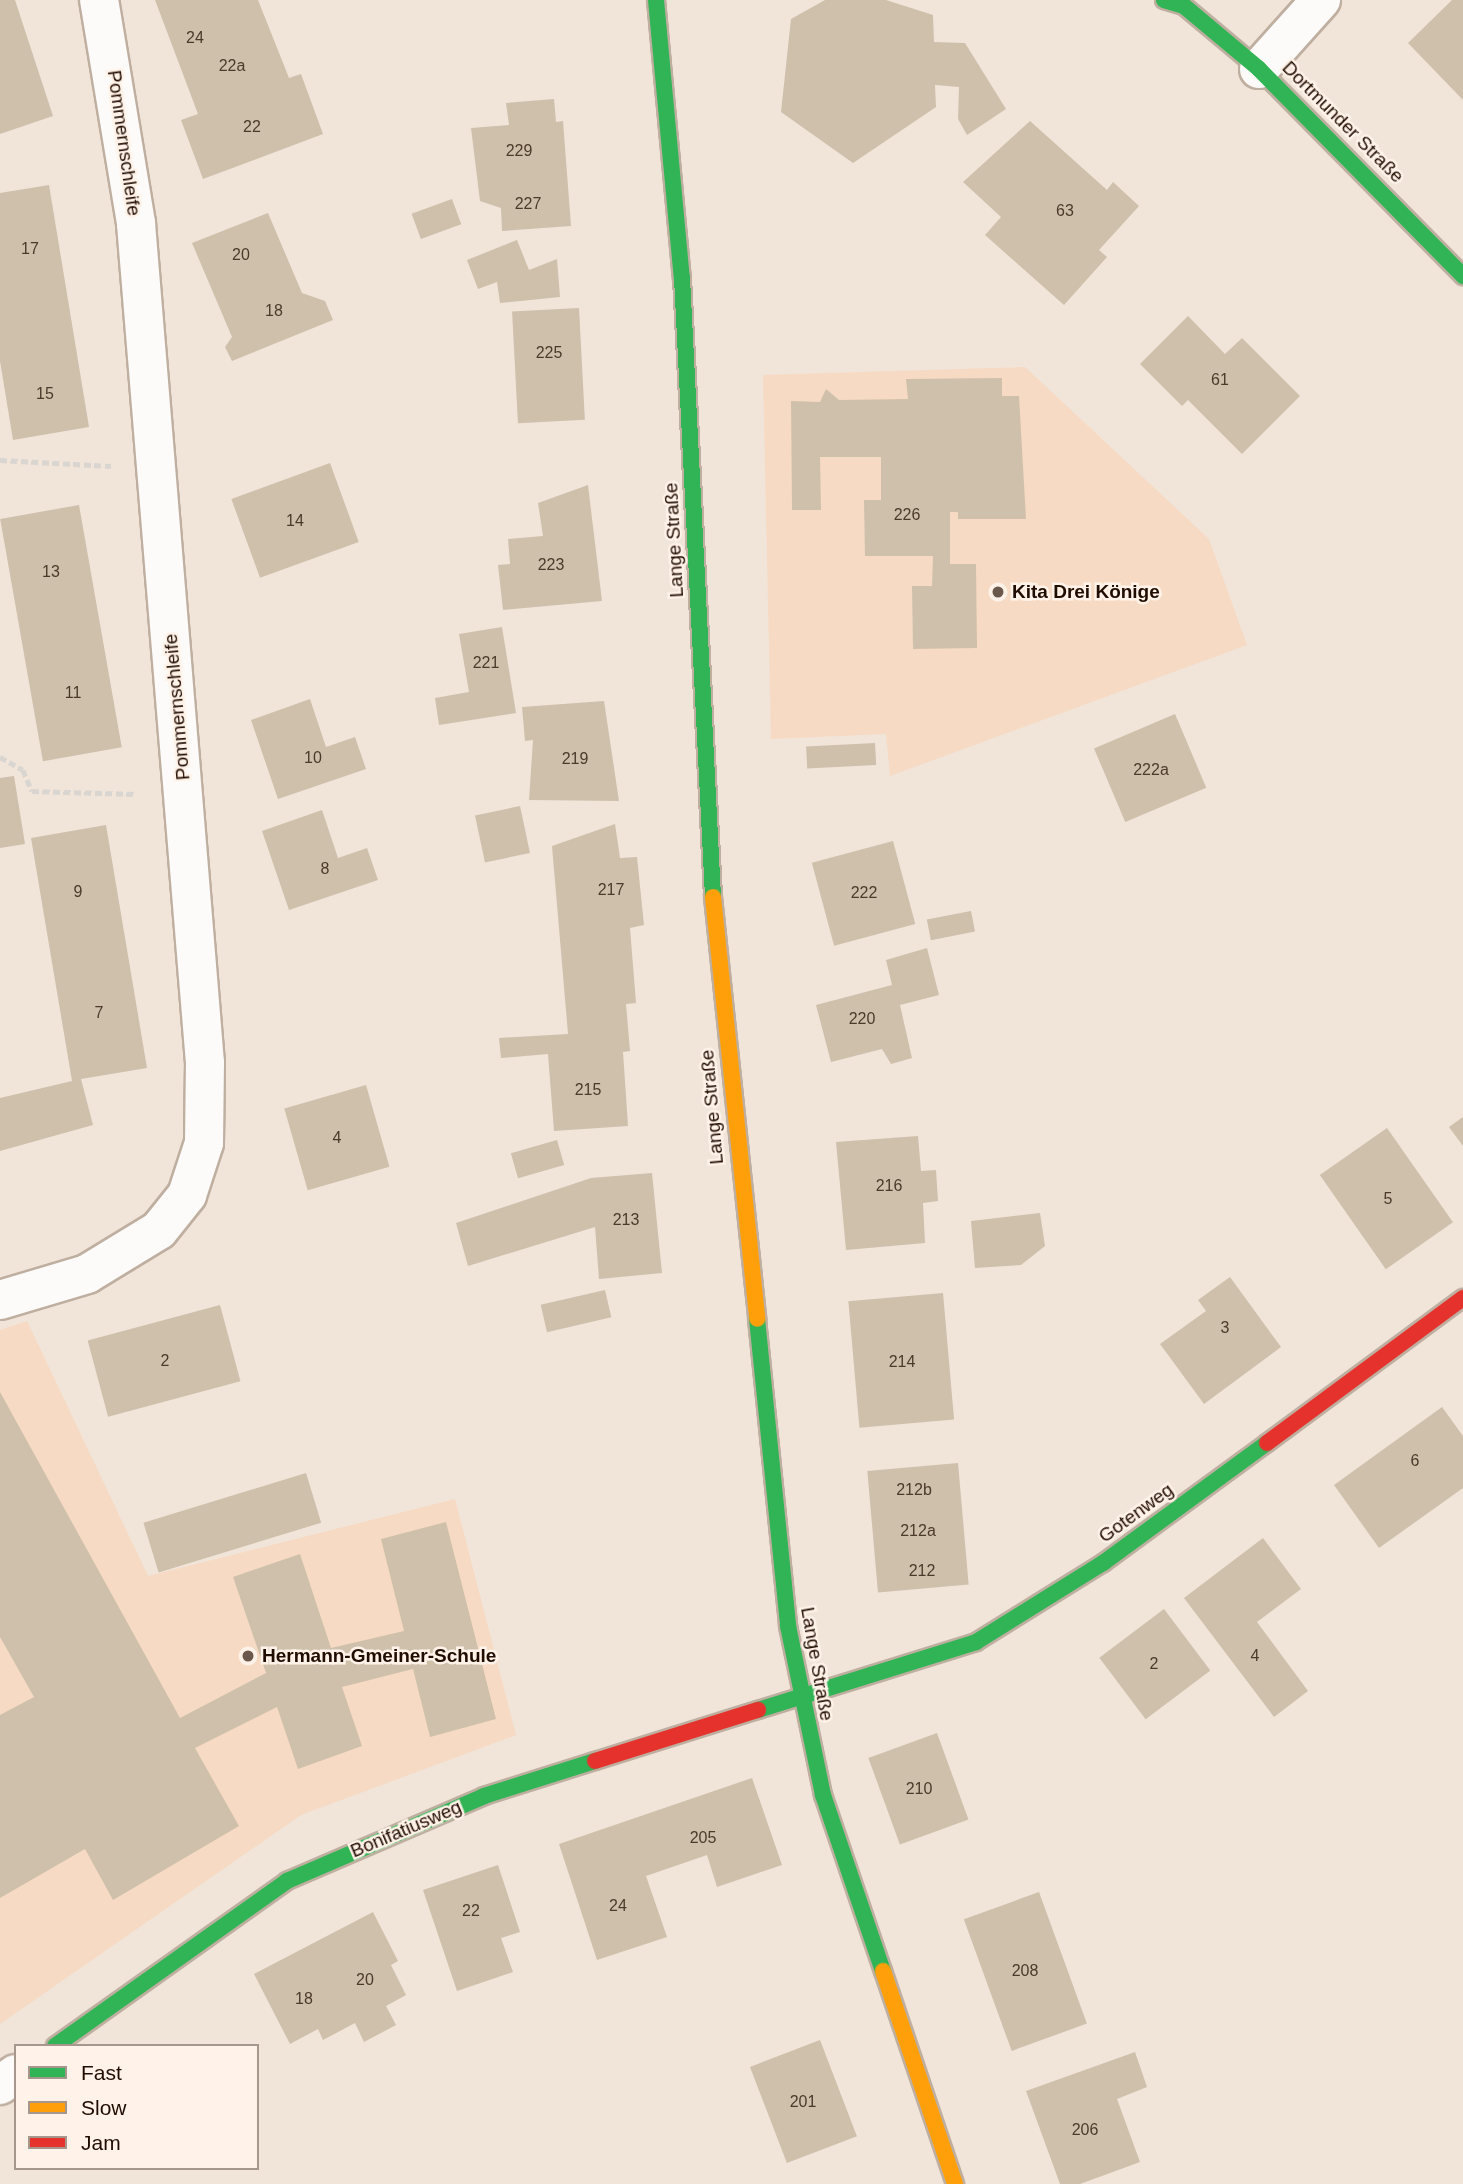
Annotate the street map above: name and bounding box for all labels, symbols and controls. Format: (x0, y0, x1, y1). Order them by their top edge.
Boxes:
house number: 24 (186, 28, 204, 48)
house number: 22a (219, 56, 245, 76)
street label: Dortmunder Straße (1277, 56, 1409, 188)
street label: Pommernschleife (102, 69, 146, 217)
house number: 22 (243, 117, 261, 137)
house number: 229 (506, 141, 532, 161)
house number: 227 (515, 194, 541, 214)
house number: 63 (1056, 201, 1074, 221)
house number: 17 (21, 239, 39, 259)
house number: 20 (232, 245, 250, 265)
house number: 18 (265, 301, 283, 321)
house number: 225 (536, 343, 562, 363)
house number: 61 (1211, 370, 1229, 390)
house number: 15 (36, 384, 54, 404)
street label: Lange Straße (660, 482, 688, 598)
house number: 226 (894, 505, 920, 525)
house number: 14 (286, 511, 304, 531)
house number: 223 (538, 555, 564, 575)
house number: 13 (42, 562, 60, 582)
place label: Kita Drei Könige (1012, 581, 1160, 603)
marker: Kita Drei Könige (990, 584, 1006, 600)
street label: Pommernschleife (159, 633, 195, 781)
house number: 221 (473, 653, 499, 673)
house number: 11 (65, 683, 81, 703)
house number: 10 (304, 748, 322, 768)
house number: 219 (562, 749, 588, 769)
house number: 222a (1133, 760, 1169, 780)
house number: 8 (321, 859, 329, 879)
house number: 217 (598, 880, 624, 900)
house number: 9 (74, 882, 82, 902)
house number: 222 (851, 883, 877, 903)
house number: 7 (95, 1003, 103, 1023)
house number: 220 (849, 1009, 875, 1029)
street label: Lange Straße (696, 1049, 728, 1165)
house number: 215 (575, 1080, 601, 1100)
house number: 4 (333, 1128, 341, 1148)
house number: 216 (876, 1176, 902, 1196)
house number: 5 (1384, 1189, 1392, 1209)
house number: 213 (613, 1210, 639, 1230)
house number: 3 (1221, 1318, 1229, 1338)
house number: 2 (161, 1351, 169, 1371)
house number: 214 (889, 1352, 915, 1372)
house number: 6 (1411, 1451, 1419, 1471)
street label: Gotenweg (1094, 1478, 1178, 1548)
house number: 212b (896, 1480, 932, 1500)
house number: 212a (900, 1521, 936, 1541)
house number: 212 (909, 1561, 935, 1581)
street label: Lange Straße (796, 1605, 838, 1723)
place label: Hermann-Gmeiner-Schule (262, 1645, 496, 1667)
house number: 4 (1251, 1646, 1259, 1666)
marker: Hermann-Gmeiner-Schule (240, 1648, 256, 1664)
house number: 2 (1150, 1654, 1158, 1674)
house number: 210 (906, 1779, 932, 1799)
street label: Bonifatiusweg (347, 1795, 465, 1863)
house number: 205 (690, 1828, 716, 1848)
house number: 24 (609, 1896, 627, 1916)
house number: 22 (462, 1901, 480, 1921)
house number: 208 (1012, 1961, 1038, 1981)
house number: 20 (356, 1970, 374, 1990)
house number: 18 (295, 1989, 313, 2009)
legend (14, 2044, 259, 2170)
text: Fast (81, 2061, 122, 2084)
house number: 201 (790, 2092, 816, 2112)
text: Slow (81, 2096, 127, 2119)
house number: 206 (1072, 2120, 1098, 2140)
text: Jam (81, 2131, 121, 2154)

